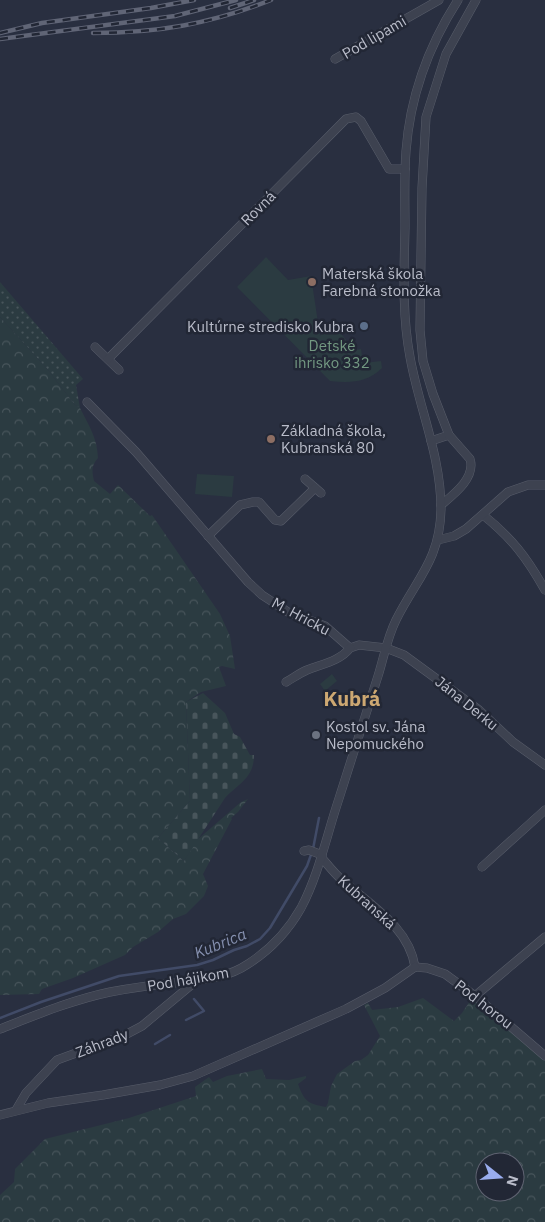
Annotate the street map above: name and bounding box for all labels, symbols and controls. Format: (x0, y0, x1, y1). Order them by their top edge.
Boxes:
street label: Pod lipami (339, 11, 409, 63)
street label: Rovná (237, 187, 279, 229)
place label: Materská škola Farebná stonožka (322, 264, 441, 300)
marker: Materská škola Farebná stonožka (306, 276, 318, 288)
place label: Kultúrne stredisko Kubra (187, 317, 354, 336)
marker: Kultúrne stredisko Kubra (358, 320, 370, 332)
park label: Detské ihrisko 332 (294, 336, 370, 372)
place label: Základná škola, Kubranská 80 (281, 421, 386, 457)
marker: Základná škola, Kubranská 80 (265, 433, 277, 445)
street label: M. Hricku (269, 593, 333, 639)
street label: Jána Derku (432, 672, 502, 734)
district label: Kubrá (324, 685, 380, 712)
place label: Kostol sv. Jána Nepomuckého (326, 717, 426, 753)
marker: Kostol sv. Jána Nepomuckého (310, 729, 322, 741)
street label: Kubranská (334, 871, 400, 933)
water label: Kubrica (191, 924, 249, 962)
street label: Pod hájikom (146, 962, 230, 996)
street label: Pod horou (451, 975, 517, 1033)
street label: Záhrady (73, 1024, 131, 1062)
north arrow (475, 1152, 525, 1202)
text: N (502, 1173, 523, 1188)

